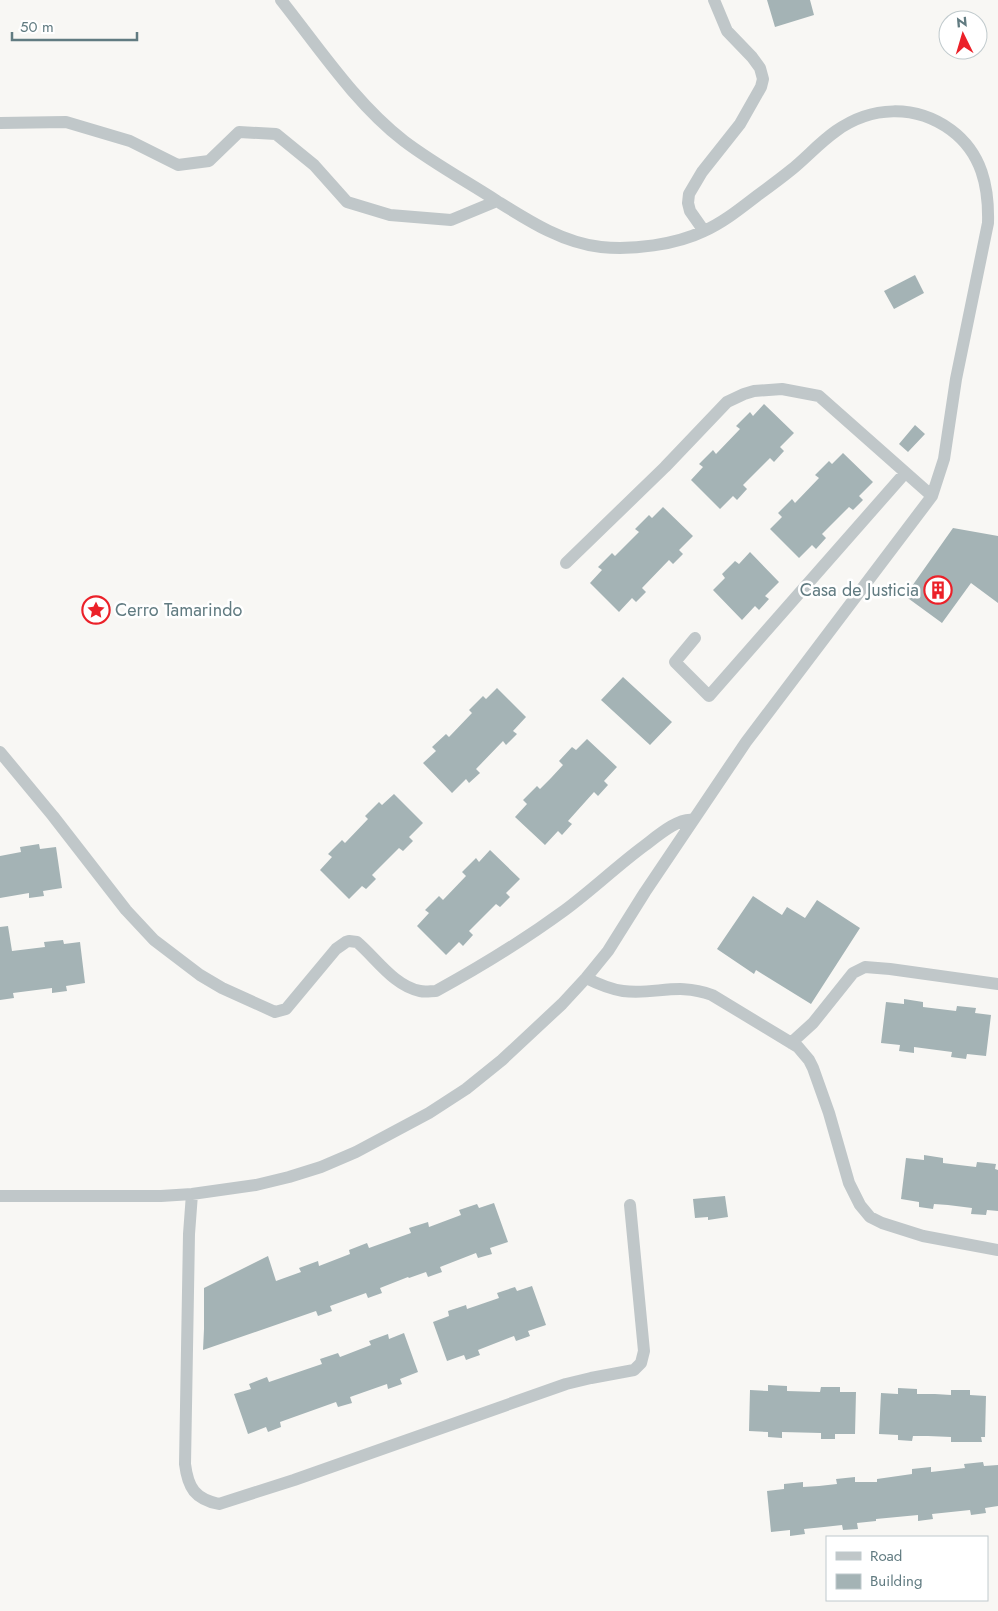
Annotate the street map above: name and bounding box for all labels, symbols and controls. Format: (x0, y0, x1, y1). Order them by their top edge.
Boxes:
scale bar (12, 10, 138, 42)
north arrow (938, 10, 988, 60)
text: N (955, 12, 968, 32)
text: 50 m (20, 16, 54, 38)
building icon: Casa de Justicia (923, 575, 953, 605)
place label: Casa de Justicia (800, 577, 919, 603)
place icon: Cerro Tamarindo (81, 595, 111, 625)
place label: Cerro Tamarindo (115, 597, 242, 623)
legend (826, 1536, 988, 1601)
text: Road (870, 1545, 902, 1567)
text: Building (870, 1570, 922, 1592)

